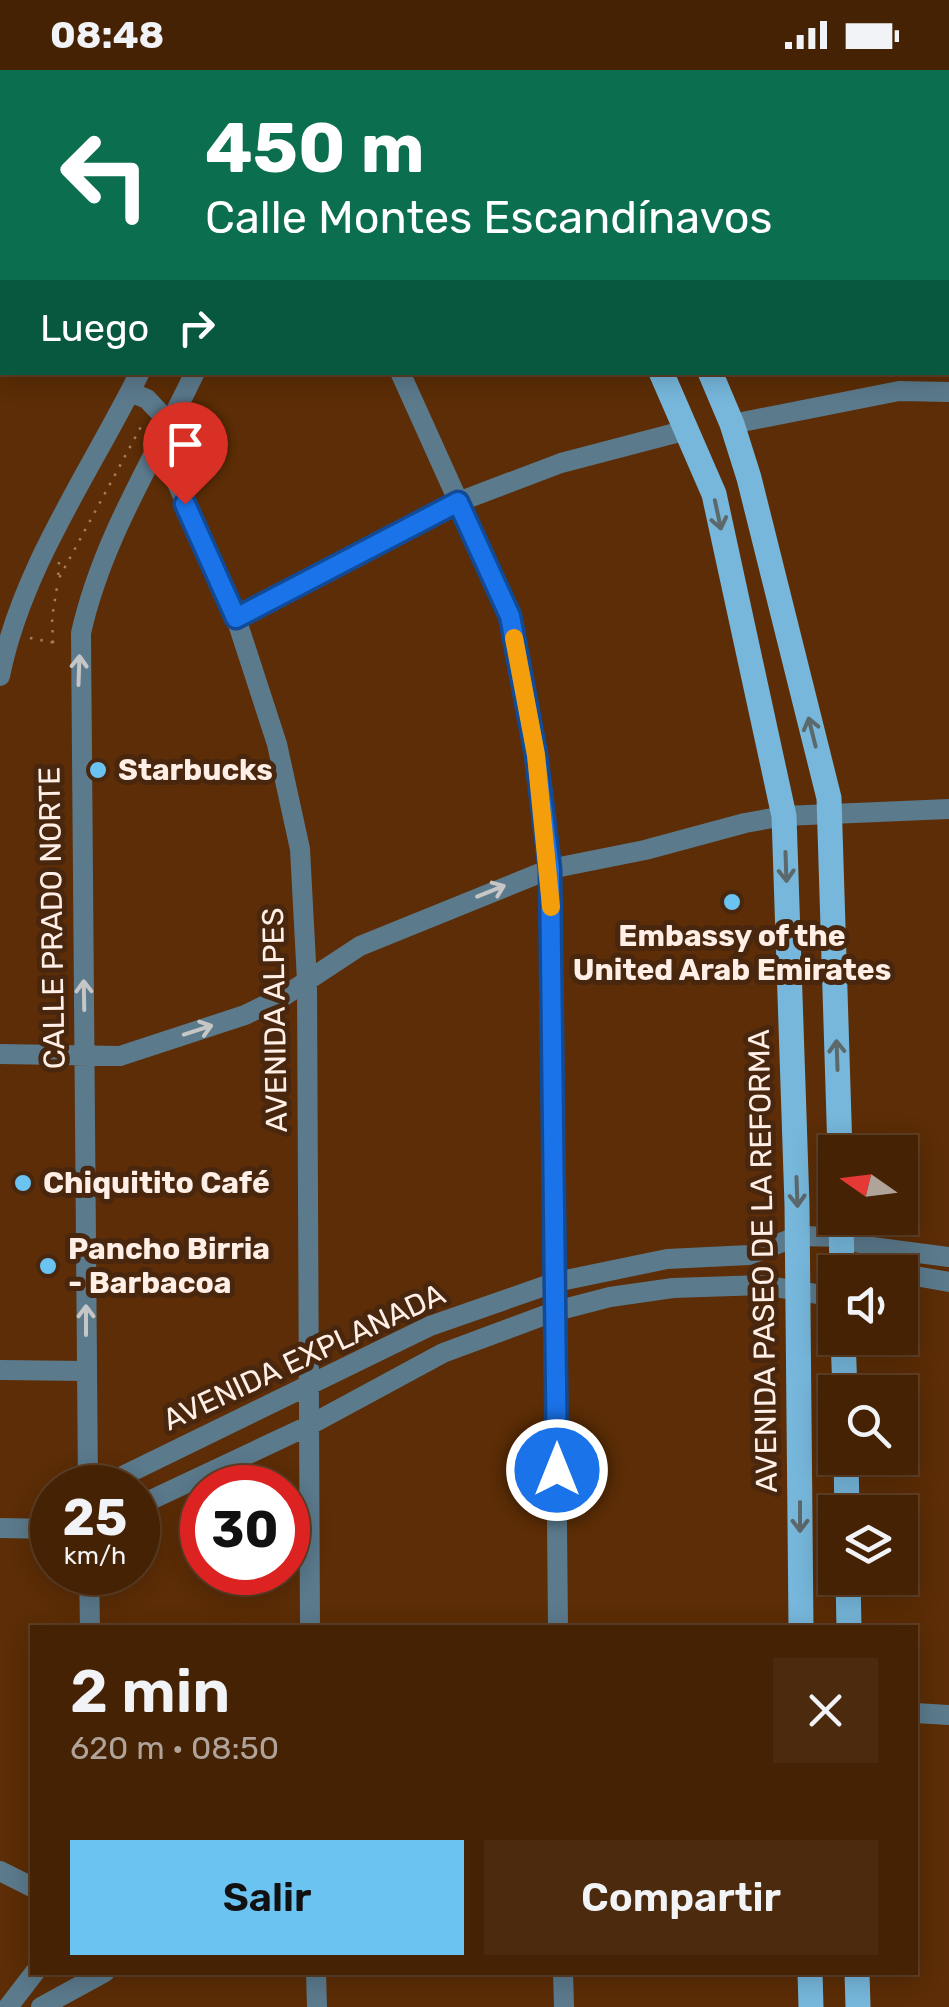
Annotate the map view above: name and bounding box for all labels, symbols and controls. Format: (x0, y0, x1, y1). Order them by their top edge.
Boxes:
text: 08:48 (50, 12, 164, 58)
text: 450 m (205, 107, 425, 190)
icon: left (40, 110, 170, 240)
text: Calle Montes Escandínavos (205, 191, 773, 244)
icon: right (169, 300, 224, 355)
text: Luego (40, 305, 149, 351)
pin (143, 402, 228, 505)
icon: arrive (158, 417, 213, 472)
one-way arrow (710, 498, 728, 530)
one-way arrow (70, 655, 89, 687)
one-way arrow (802, 717, 820, 749)
place label: Starbucks (118, 752, 273, 788)
marker: Starbucks (87, 759, 109, 781)
street label: CALLE PRADO NORTE (31, 766, 73, 1070)
one-way arrow (777, 851, 796, 883)
one-way arrow (475, 881, 506, 899)
marker: Embassy of the United Arab Emirates (721, 891, 743, 913)
street label: AVENIDA ALPES (255, 907, 295, 1133)
place label: Embassy of the United Arab Emirates (573, 918, 891, 988)
one-way arrow (74, 980, 93, 1012)
one-way arrow (182, 1020, 214, 1038)
street label: AVENIDA PASEO DE LA REFORMA (741, 1029, 785, 1493)
one-way arrow (828, 1040, 847, 1072)
north arrow (818, 1135, 918, 1235)
map controls (818, 1135, 918, 1595)
place label: Chiquitito Café (43, 1165, 270, 1201)
marker: Chiquitito Café (12, 1172, 34, 1194)
one-way arrow (787, 1176, 806, 1208)
place label: Pancho Birria - Barbacoa (68, 1231, 270, 1301)
marker: Pancho Birria - Barbacoa (37, 1255, 59, 1277)
button: sound (818, 1255, 918, 1355)
street label: AVENIDA EXPLANADA (157, 1276, 451, 1438)
one-way arrow (76, 1305, 95, 1337)
button: search (818, 1375, 918, 1475)
position arrow (505, 1418, 609, 1522)
speed limit sign: 30 (180, 1465, 310, 1595)
text: 25 (63, 1488, 127, 1548)
button: layers (818, 1495, 918, 1595)
one-way arrow (791, 1501, 810, 1533)
text: km/h (64, 1541, 126, 1570)
text: 2 min (70, 1656, 230, 1727)
button: close (773, 1658, 878, 1763)
text: 620 m · 08:50 (70, 1729, 279, 1767)
button: Salir (70, 1840, 464, 1955)
button: Compartir (484, 1840, 878, 1955)

